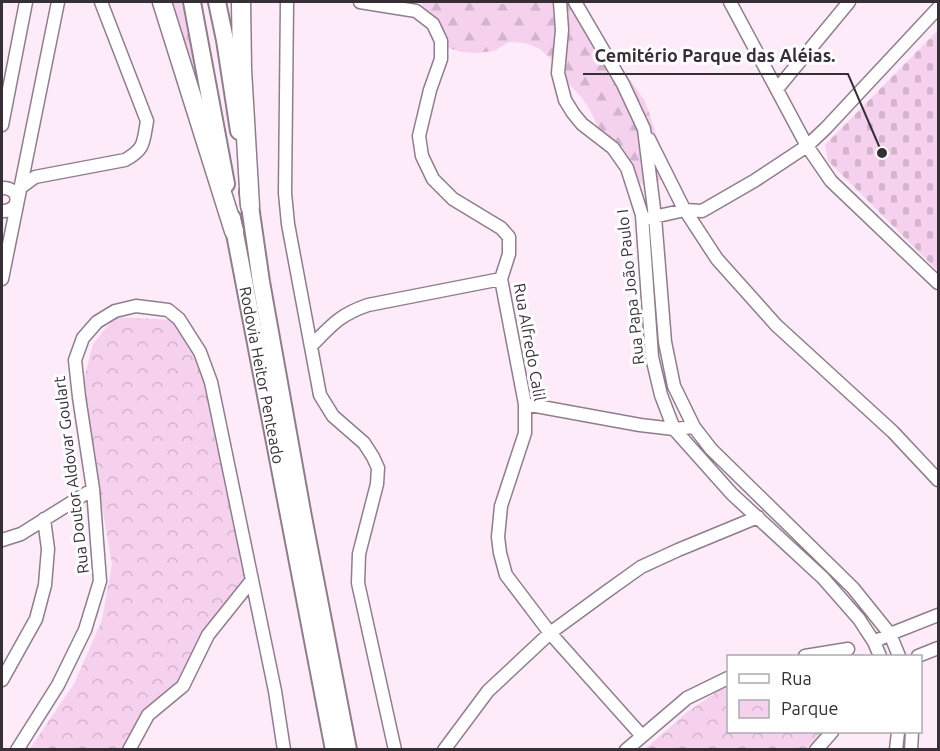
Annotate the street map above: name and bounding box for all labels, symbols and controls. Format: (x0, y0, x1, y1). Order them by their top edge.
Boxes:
callout: Cemitério Parque das Aléias. (583, 38, 848, 74)
text: Cemitério Parque das Aléias. (594, 45, 836, 65)
street label: Rua Papa João Paulo I (613, 208, 647, 366)
street label: Rua Alfredo Calil (511, 282, 549, 402)
street label: Rodovia Heitor Penteado (236, 285, 288, 465)
street label: Rua Doutor Aldovar Goulart (50, 374, 92, 575)
legend (727, 655, 922, 733)
text: Rua (781, 668, 812, 688)
text: Parque (781, 698, 838, 718)

